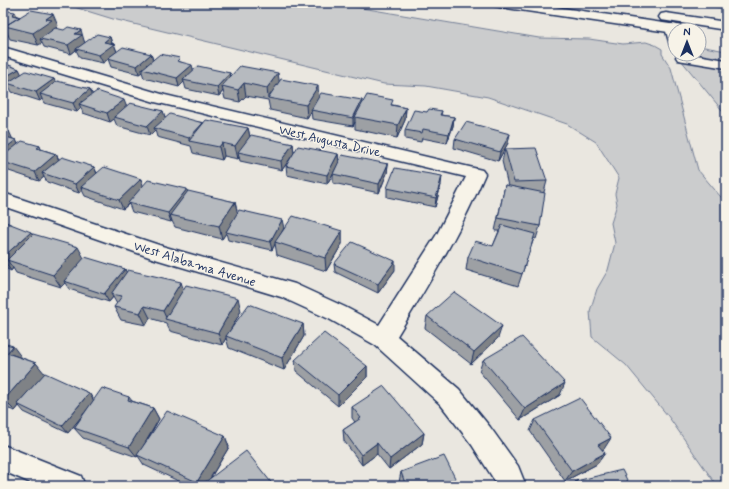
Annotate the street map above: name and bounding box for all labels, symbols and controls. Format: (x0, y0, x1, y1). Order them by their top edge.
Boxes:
north arrow (667, 22, 707, 62)
text: N (683, 26, 691, 40)
street label: West Augusta Drive (277, 121, 382, 161)
street label: West Alabama Avenue (131, 238, 258, 291)

